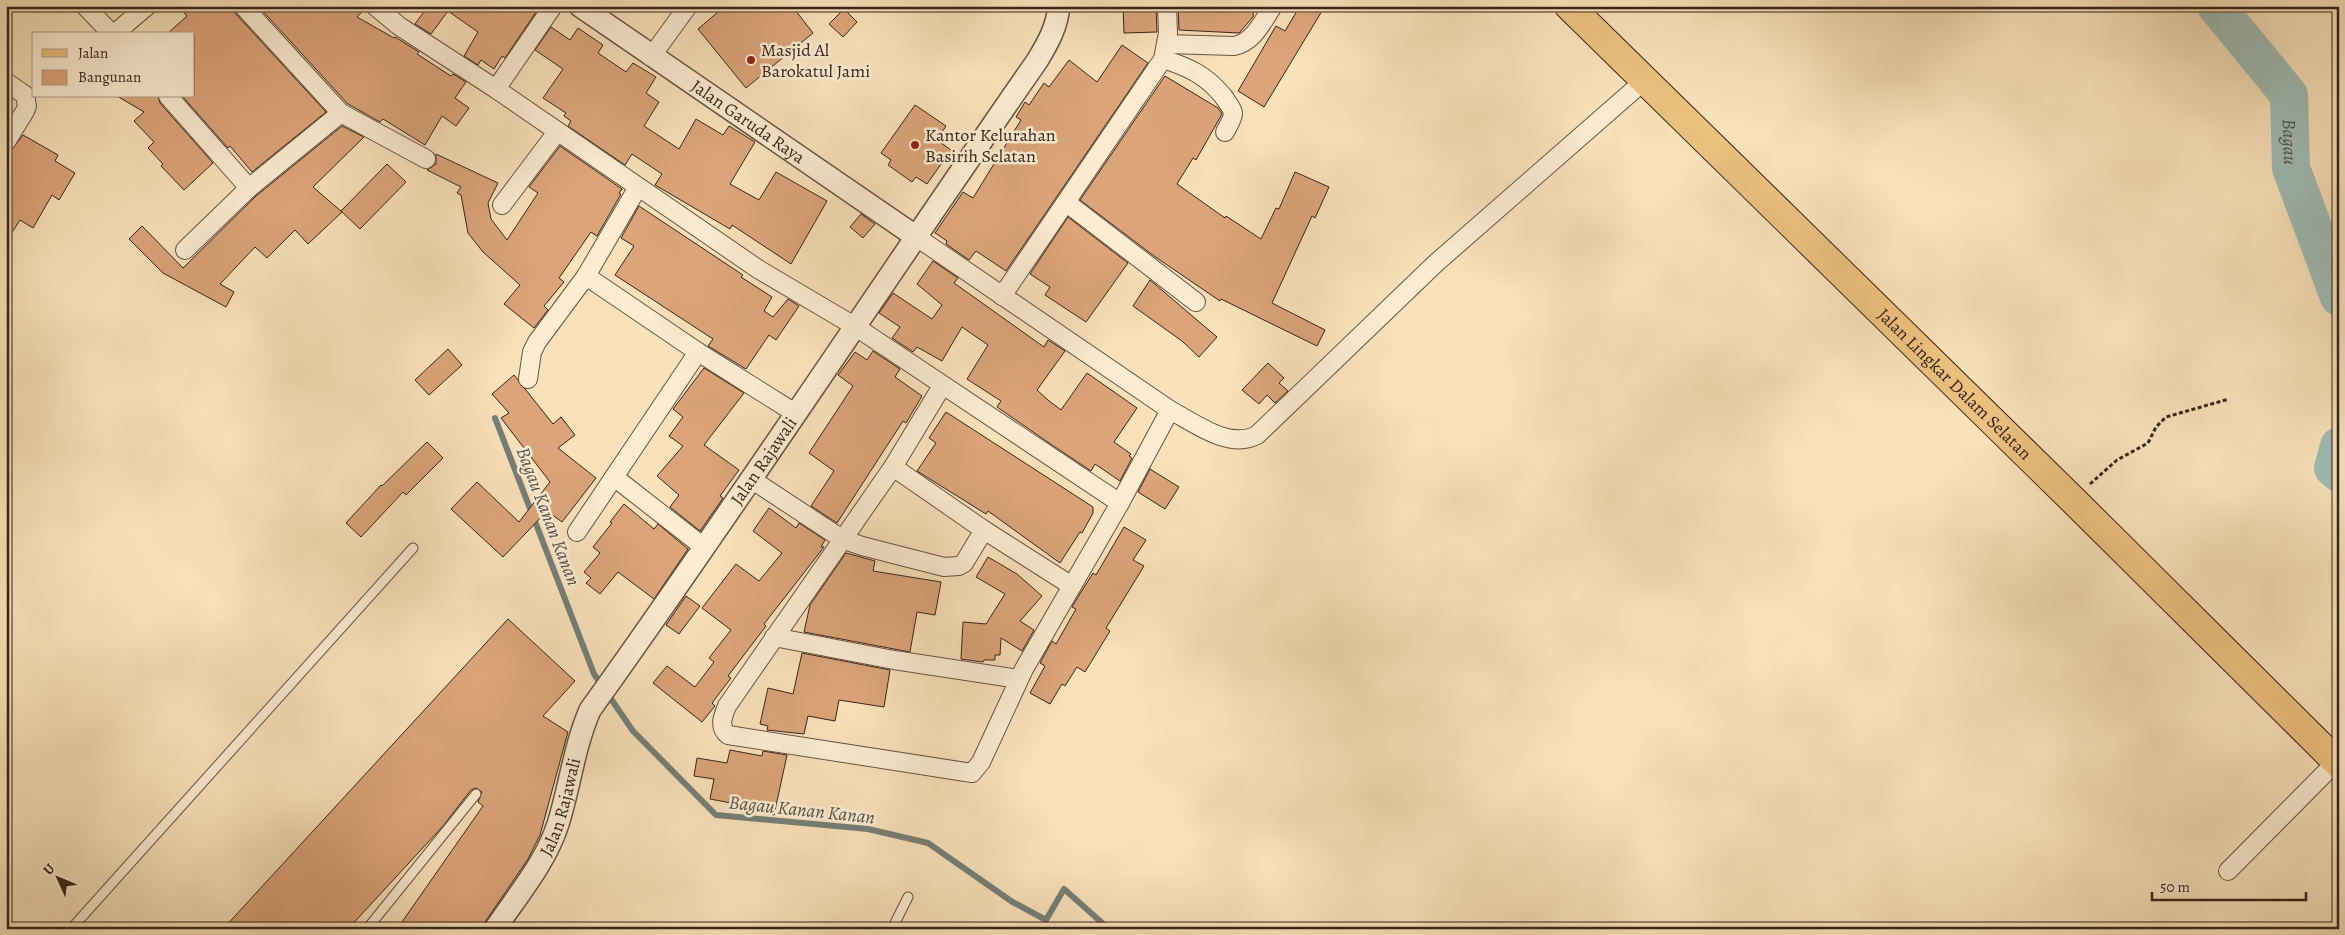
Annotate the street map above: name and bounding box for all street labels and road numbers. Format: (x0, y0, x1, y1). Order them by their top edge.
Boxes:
street label: Jalan Garuda Raya (686, 74, 810, 169)
street label: Jalan Lingkar Dalam Selatan (1872, 303, 2037, 465)
street label: Jalan Rajawali (725, 412, 802, 510)
street label: Jalan Rajawali (534, 755, 586, 861)

